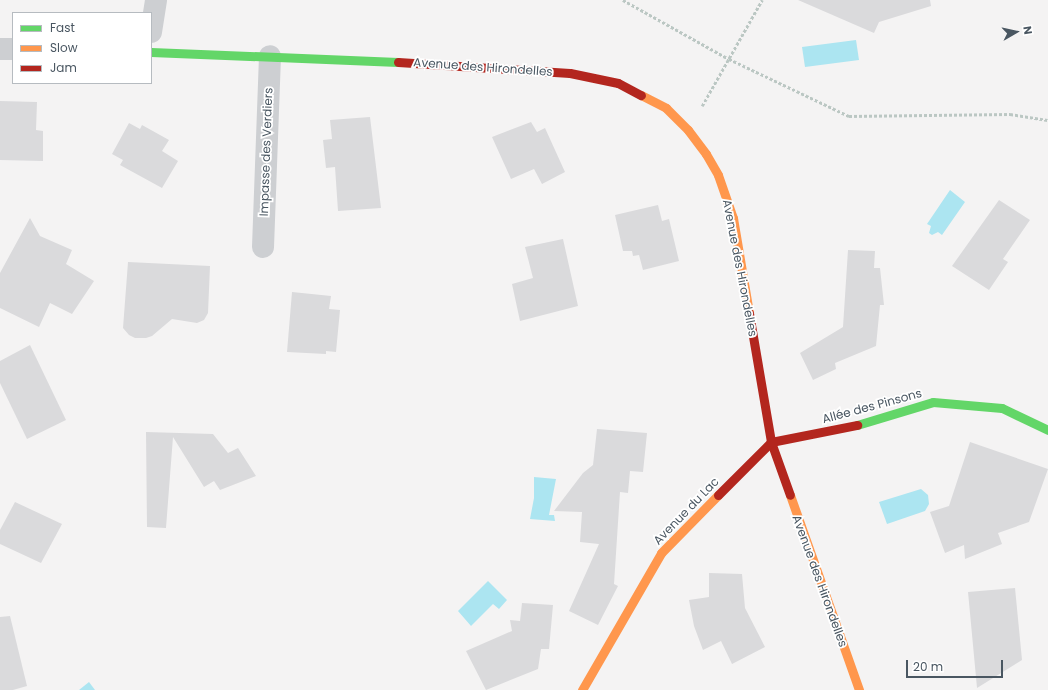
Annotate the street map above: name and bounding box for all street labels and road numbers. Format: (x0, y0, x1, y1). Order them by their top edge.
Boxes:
street label: Avenue des Hirondelles (413, 55, 553, 79)
street label: Impasse des Verdiers (257, 87, 275, 217)
street label: Avenue des Hirondelles (720, 198, 760, 338)
street label: Allée des Pinsons (821, 386, 923, 426)
street label: Avenue du Lac (650, 474, 722, 548)
street label: Avenue des Hirondelles (789, 513, 851, 649)

